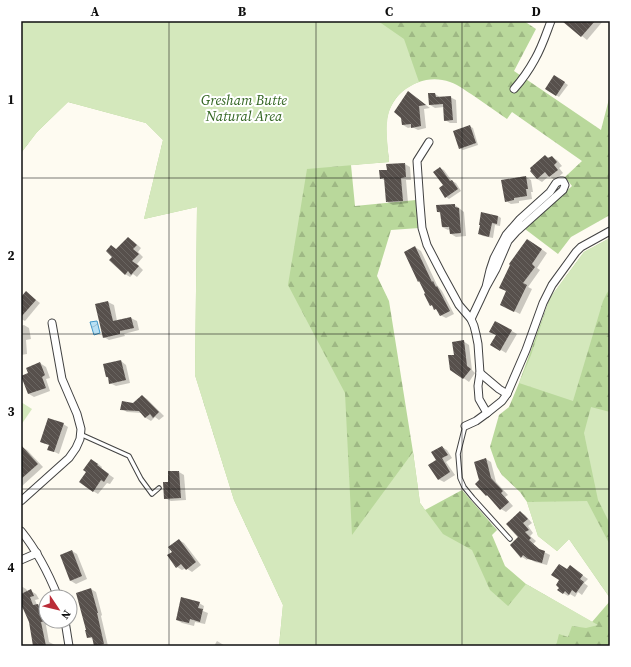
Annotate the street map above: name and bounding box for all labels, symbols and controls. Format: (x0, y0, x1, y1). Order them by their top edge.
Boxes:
text: A (91, 3, 100, 20)
text: B (238, 3, 247, 20)
text: C (385, 3, 393, 20)
text: D (531, 3, 541, 20)
park label: Gresham Butte Natural Area (201, 90, 287, 126)
text: 1 (7, 91, 15, 108)
text: 2 (7, 247, 15, 264)
text: 3 (7, 403, 15, 420)
text: 4 (7, 559, 15, 576)
north arrow (38, 589, 78, 629)
text: N (57, 607, 74, 622)

